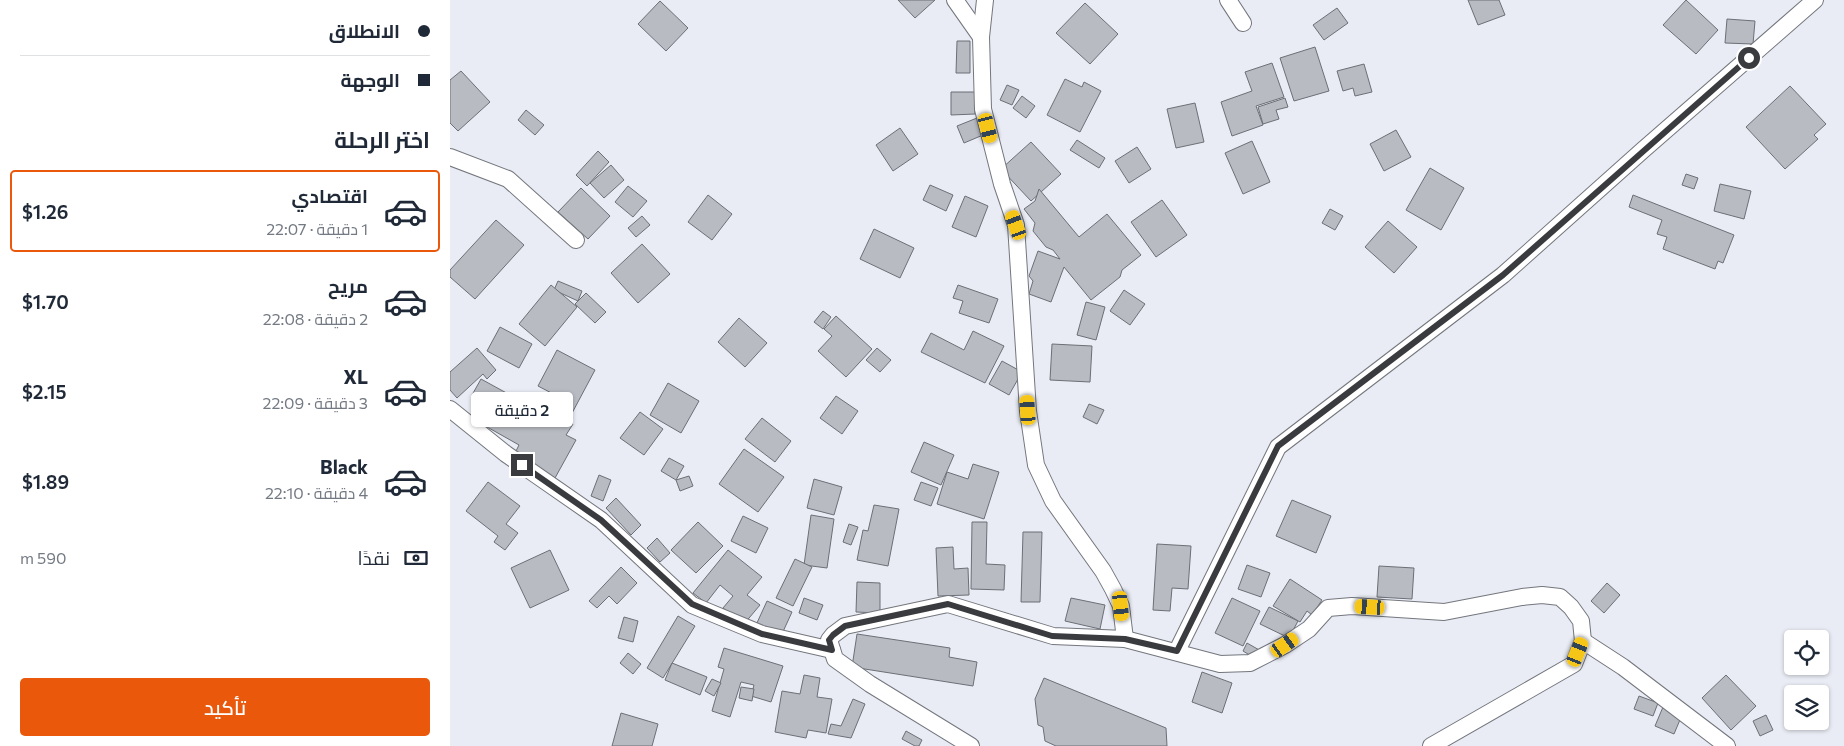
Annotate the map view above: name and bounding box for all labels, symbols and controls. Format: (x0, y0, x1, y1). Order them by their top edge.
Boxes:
text: الانطلاق (329, 19, 400, 42)
route start (1738, 47, 1760, 69)
text: الوجهة (340, 68, 400, 91)
car (977, 112, 998, 144)
text: اختر الرحلة (334, 126, 430, 153)
text: اقتصادي (292, 184, 368, 207)
icon: car (383, 189, 428, 234)
text: $1.26 (22, 200, 68, 223)
car (1003, 208, 1028, 242)
text: 1 دقيقة · 22:07 (266, 219, 368, 238)
text: مريح (328, 274, 368, 297)
icon: car (383, 279, 428, 324)
text: $1.70 (22, 290, 69, 313)
text: 2 دقيقة · 22:08 (263, 309, 368, 328)
text: XL (343, 365, 368, 388)
icon: car (383, 369, 428, 414)
text: $2.15 (22, 380, 66, 403)
callout: 2 دقيقة (471, 392, 573, 428)
text: 3 دقيقة · 22:09 (263, 393, 368, 412)
car (1019, 395, 1036, 425)
text: 2 دقيقة (495, 400, 549, 419)
route end (511, 454, 533, 476)
text: Black (320, 455, 368, 478)
icon: car (383, 459, 428, 504)
text: $1.89 (22, 470, 69, 493)
text: 4 دقيقة · 22:10 (265, 483, 368, 502)
icon: cash (402, 544, 430, 572)
text: نقدًا (358, 546, 390, 569)
text: 590 m (20, 548, 66, 567)
car (1111, 590, 1130, 622)
car (1354, 599, 1385, 615)
car (1268, 630, 1301, 660)
map controls (1784, 630, 1829, 730)
button: locate (1784, 630, 1829, 675)
car (1565, 635, 1590, 669)
button: تأكيد (20, 678, 430, 736)
button: layers (1784, 685, 1829, 730)

